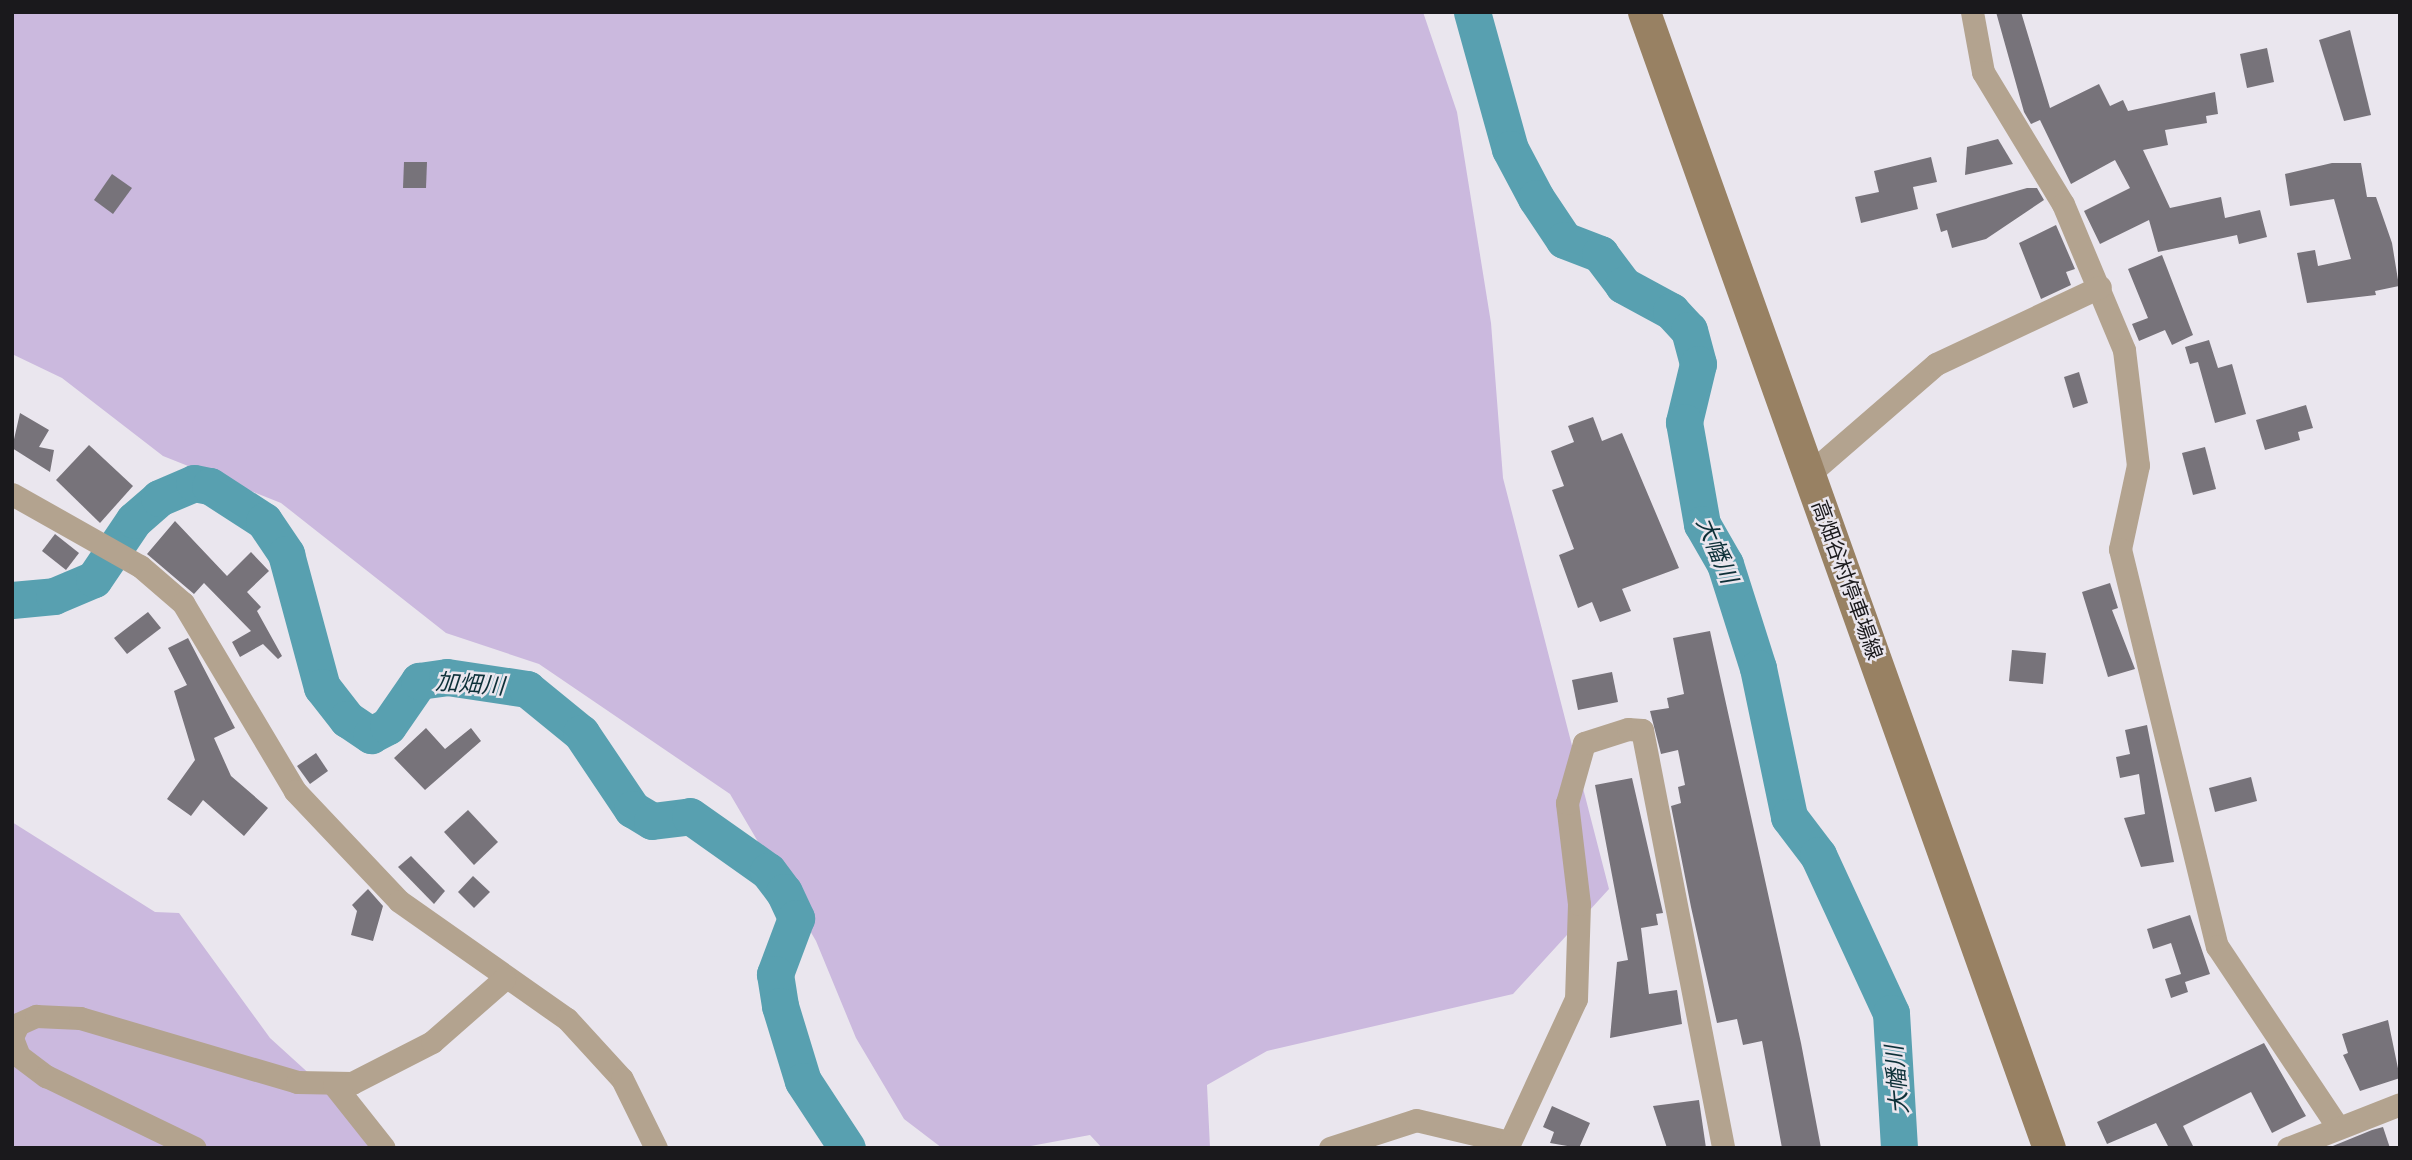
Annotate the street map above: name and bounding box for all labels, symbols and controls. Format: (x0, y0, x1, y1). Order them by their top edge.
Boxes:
street label: 高畑谷村停車場線 (1806, 497, 1888, 663)
water label: 大幡川 (1691, 513, 1743, 587)
water label: 加畑川 (435, 668, 505, 700)
water label: 大幡川 (1880, 1044, 1914, 1116)

